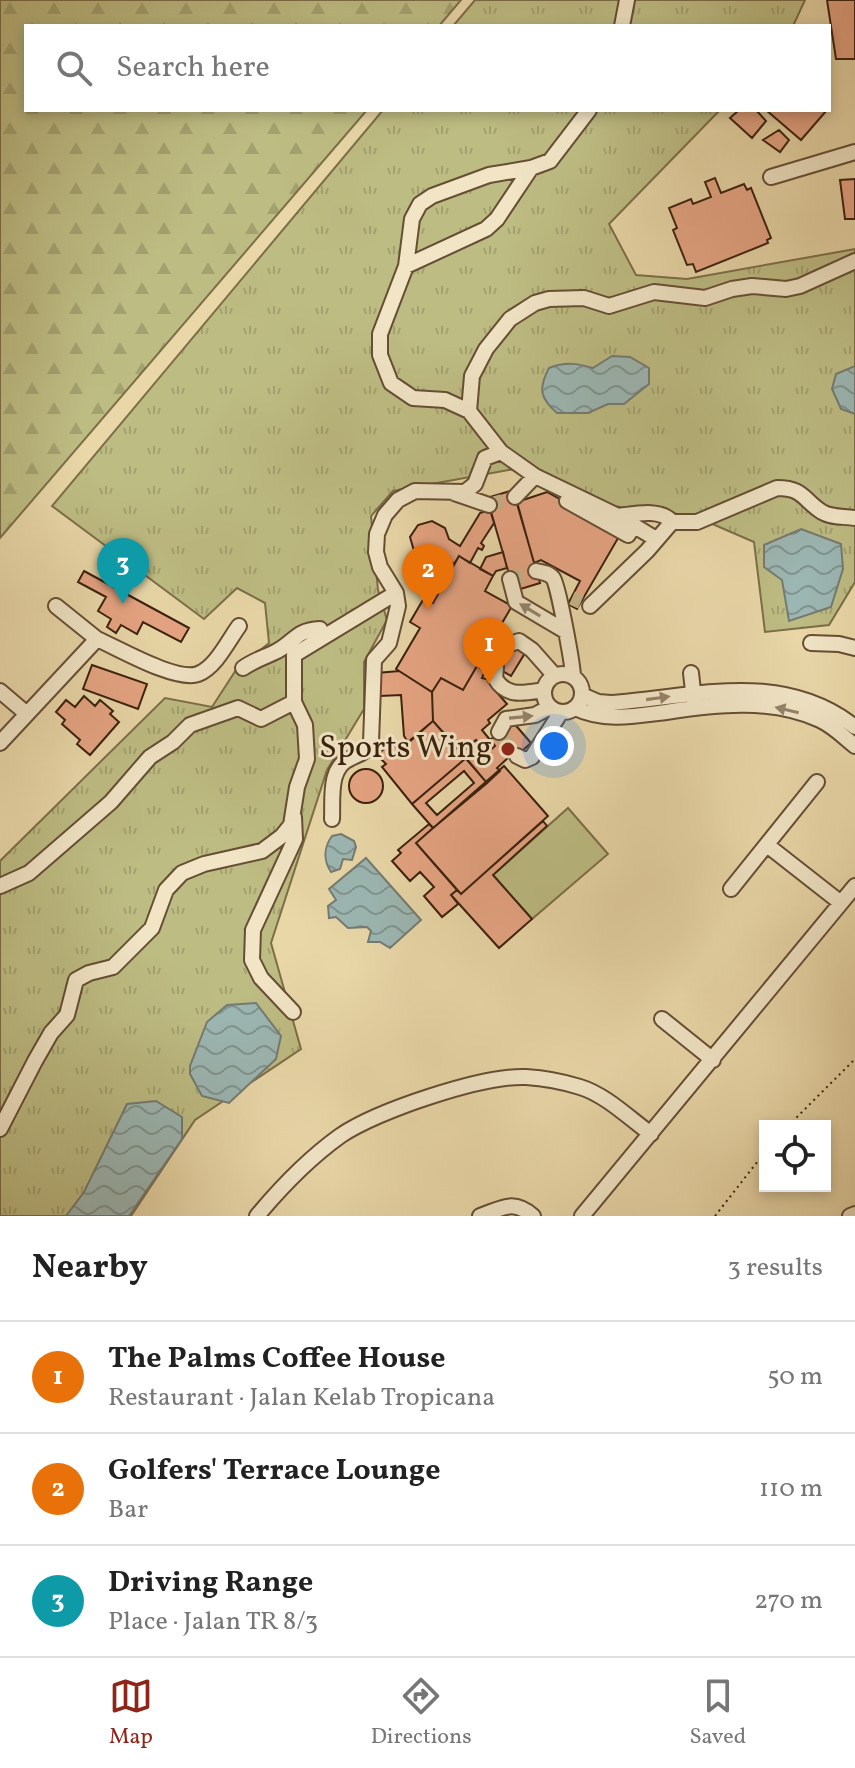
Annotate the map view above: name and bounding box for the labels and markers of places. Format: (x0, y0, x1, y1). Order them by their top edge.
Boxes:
pin: 3 (97, 538, 149, 604)
pin: 2 (402, 544, 454, 610)
pin: 1 (463, 618, 515, 684)
place label: Sports Wing (319, 727, 492, 771)
marker: Sports Wing (499, 740, 517, 758)

